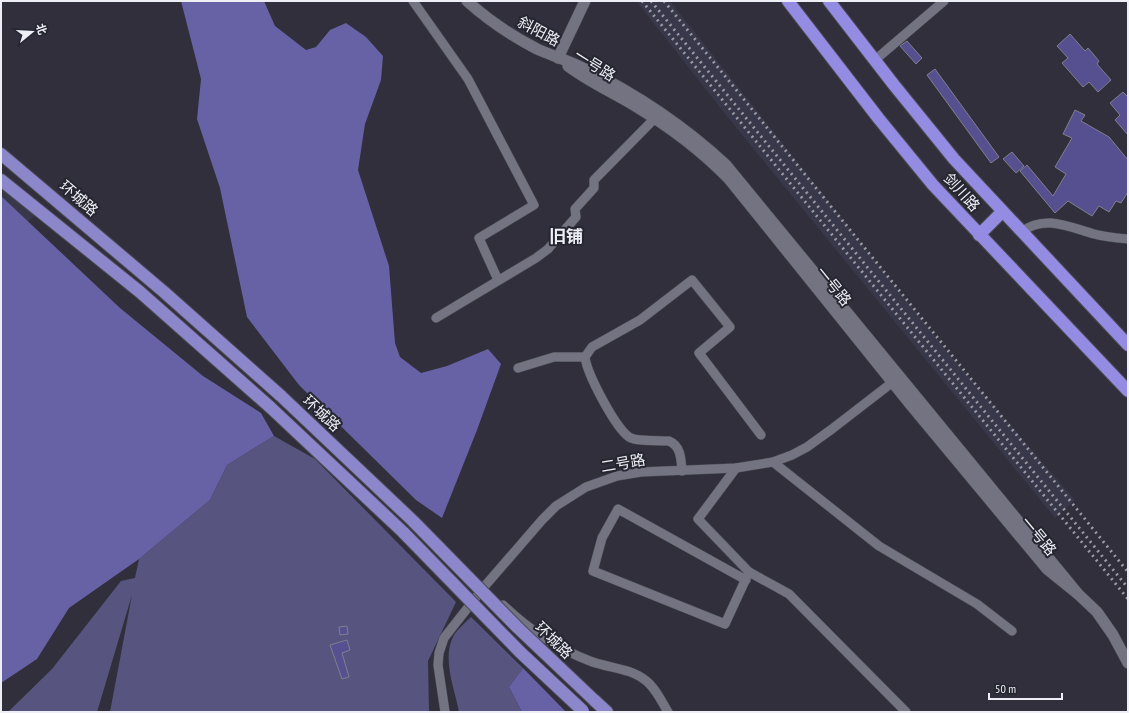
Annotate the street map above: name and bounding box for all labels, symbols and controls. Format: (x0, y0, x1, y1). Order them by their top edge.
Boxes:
north arrow (12, 12, 52, 52)
street label: 斜阳路 (515, 12, 563, 50)
text: 北 (33, 22, 50, 36)
street label: 一号路 (571, 45, 619, 85)
street label: 剑川路 (940, 169, 984, 215)
street label: 环城路 (56, 176, 102, 220)
district label: 旧铺 (549, 225, 583, 247)
street label: 一号路 (812, 263, 856, 309)
street label: 环城路 (299, 391, 345, 435)
street label: 二号路 (599, 450, 647, 476)
street label: 一号路 (1017, 513, 1061, 559)
street label: 环城路 (531, 618, 577, 662)
scale bar (989, 675, 1062, 701)
text: 50 m (995, 681, 1016, 696)

